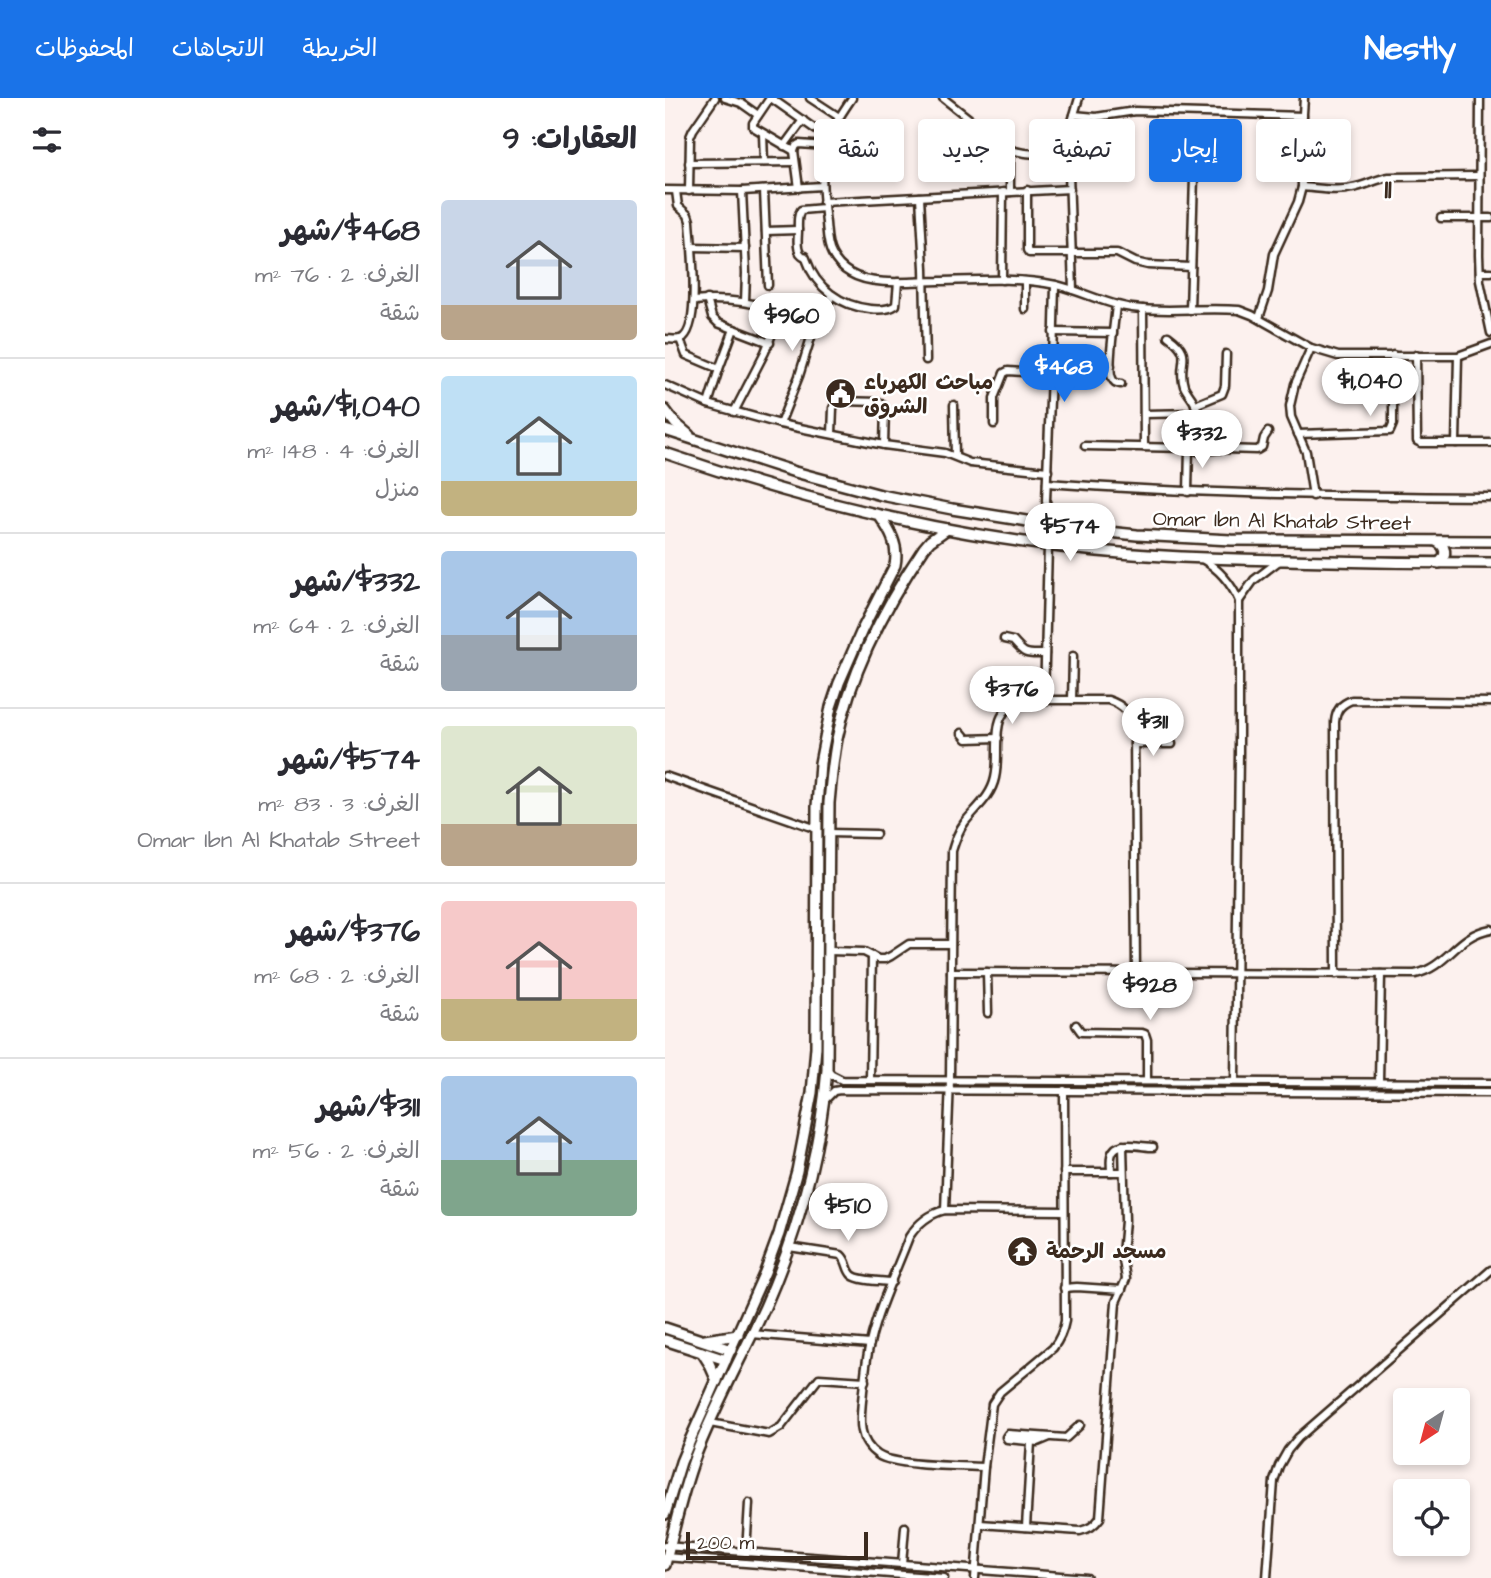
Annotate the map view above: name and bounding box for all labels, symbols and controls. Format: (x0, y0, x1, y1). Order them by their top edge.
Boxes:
text: Nestly (1364, 26, 1456, 72)
text: المحفوظات (35, 32, 134, 66)
text: الاتجاهات (172, 32, 265, 66)
text: الخريطة (303, 32, 377, 66)
text: العقارات: 9 (502, 118, 637, 160)
chip: شقة (814, 119, 904, 182)
chip: جديد (918, 119, 1015, 182)
chip: تصفية (1029, 119, 1135, 182)
chip: إيجار (1149, 119, 1242, 182)
chip: شراء (1256, 119, 1351, 182)
icon: filters (28, 121, 66, 159)
district label: 11 (1384, 170, 1392, 209)
text: $468/شهر (281, 210, 420, 252)
icon: home (497, 228, 581, 312)
text: الغرف: 2 · 76 m² (255, 259, 420, 291)
pin: $960 (751, 294, 833, 353)
text: شقة (380, 297, 420, 329)
text: $960 (765, 300, 819, 332)
pin: $468 (1023, 344, 1105, 404)
text: $468 (1035, 351, 1093, 383)
pin: $1,040 (1313, 358, 1427, 418)
text: $1,040 (1338, 365, 1402, 397)
place label: مباحث الكهرباء الشروق (864, 368, 993, 421)
public building icon: مباحث الكهرباء الشروق (824, 377, 858, 411)
text: $1,040/شهر (272, 386, 420, 428)
icon: home (497, 404, 581, 488)
pin: $332 (1161, 410, 1243, 470)
text: $332 (1177, 417, 1227, 449)
text: الغرف: 4 · 148 m² (247, 435, 420, 467)
text: منزل (375, 473, 420, 505)
pin: $574 (1029, 504, 1111, 563)
street label: Omar Ibn Al Khatab Street (1153, 504, 1412, 538)
text: $574 (1041, 510, 1099, 542)
text: $332/شهر (292, 561, 420, 603)
icon: home (497, 579, 581, 663)
text: الغرف: 2 · 64 m² (253, 610, 420, 642)
text: شقة (380, 648, 420, 680)
pin: $376 (971, 666, 1053, 726)
text: $376 (985, 673, 1039, 705)
pin: $311 (1112, 698, 1194, 758)
text: $311 (1138, 705, 1168, 737)
text: $574/شهر (280, 739, 420, 781)
icon: home (497, 754, 581, 838)
text: الغرف: 3 · 83 m² (258, 788, 420, 820)
text: Omar Ibn Al Khatab Street (137, 824, 420, 856)
text: $376/شهر (287, 911, 420, 953)
icon: home (497, 929, 581, 1013)
text: الغرف: 2 · 68 m² (254, 960, 420, 992)
pin: $928 (1109, 962, 1191, 1022)
text: $928 (1123, 969, 1177, 1001)
text: شقة (380, 998, 420, 1030)
text: $311/شهر (317, 1086, 420, 1128)
icon: home (497, 1104, 581, 1188)
text: الغرف: 2 · 56 m² (253, 1135, 420, 1167)
text: شقة (380, 1173, 420, 1205)
pin: $510 (807, 1184, 889, 1243)
text: $510 (825, 1190, 871, 1222)
temple icon: مسجد الرحمة (1006, 1234, 1040, 1268)
place label: مسجد الرحمة (1046, 1237, 1166, 1266)
north arrow (1393, 1388, 1470, 1465)
map controls (1393, 1388, 1470, 1556)
button: locate (1393, 1479, 1470, 1556)
scale bar (686, 1529, 868, 1561)
text: 200 m (697, 1530, 754, 1557)

